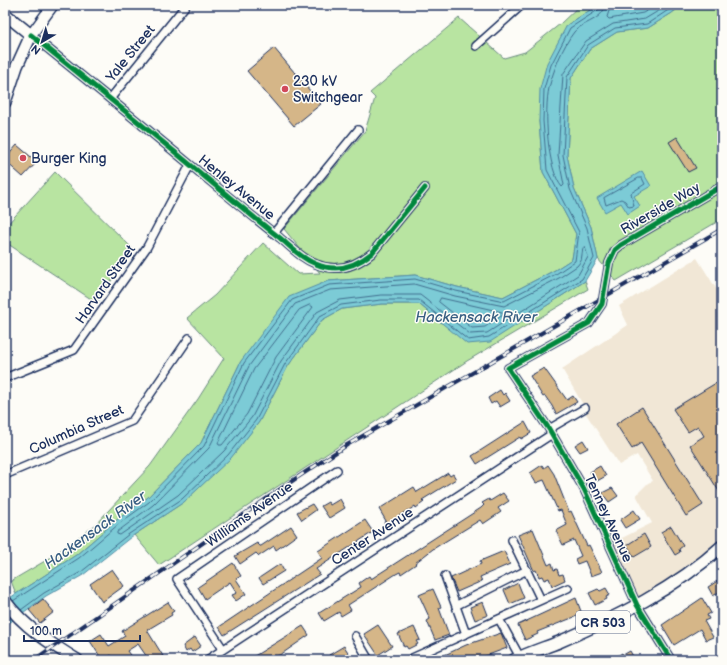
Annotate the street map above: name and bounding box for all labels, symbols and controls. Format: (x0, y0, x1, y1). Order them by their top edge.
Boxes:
street label: Yale Street (102, 21, 159, 86)
north arrow (22, 22, 62, 62)
text: N (29, 42, 43, 57)
place label: 230 kV Switchgear (293, 73, 364, 106)
marker: 230 kV Switchgear (280, 84, 290, 94)
place label: Burger King (31, 150, 107, 167)
street label: Henley Avenue (195, 151, 278, 224)
marker: Burger King (18, 153, 28, 163)
street label: Riverside Way (618, 179, 703, 238)
street label: Harvard Street (72, 241, 139, 327)
water label: Hackensack River (415, 308, 538, 327)
street label: Columbia Street (26, 401, 127, 458)
street label: Tenney Avenue (581, 471, 636, 565)
street label: Williams Avenue (203, 478, 296, 551)
water label: Hackensack River (41, 486, 151, 574)
street label: Center Avenue (328, 504, 416, 569)
road number: CR 503 (576, 611, 630, 633)
scale bar (24, 617, 140, 643)
text: 100 m (30, 624, 62, 639)

